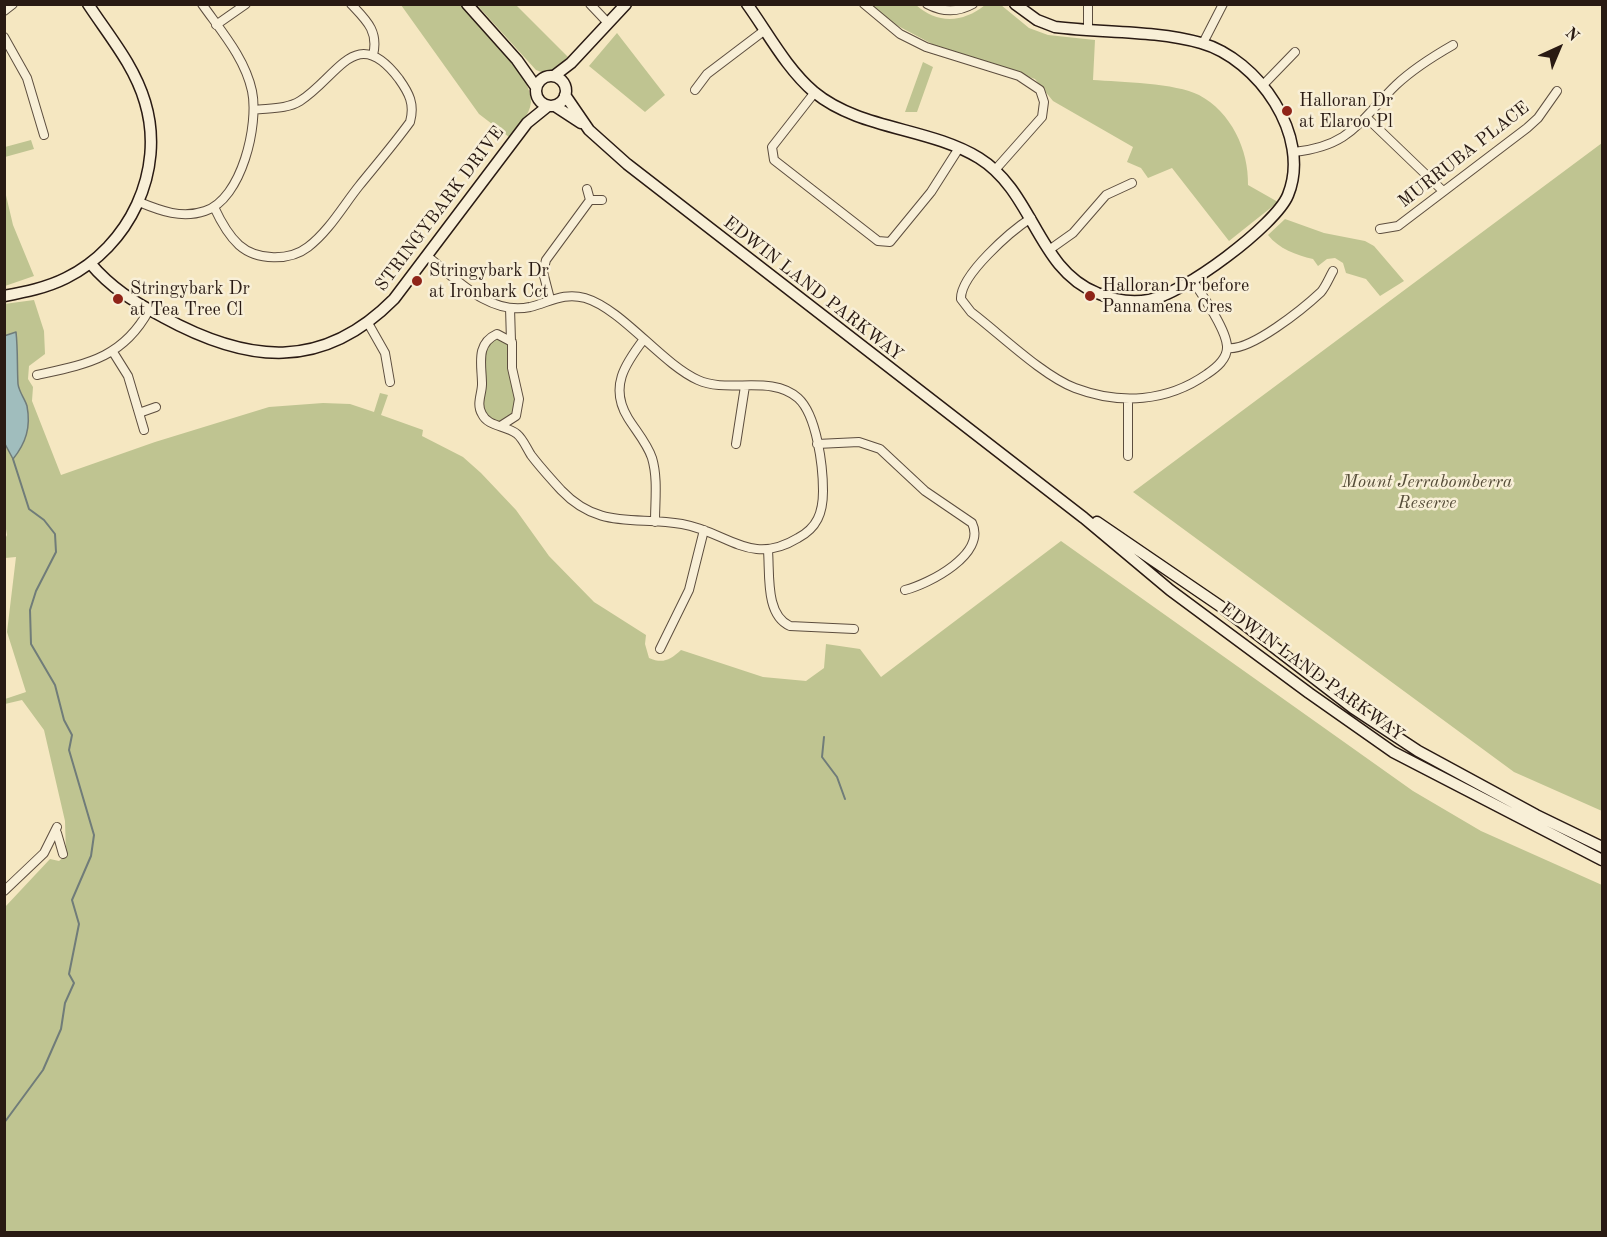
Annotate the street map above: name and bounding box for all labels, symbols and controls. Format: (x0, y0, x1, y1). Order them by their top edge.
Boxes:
north arrow (1529, 18, 1589, 78)
text: N (1562, 25, 1581, 45)
place label: Halloran Dr at Elaroo Pl (1299, 90, 1393, 132)
street label: MURRUBA PLACE (1394, 97, 1534, 213)
marker: Halloran Dr at Elaroo Pl (1280, 104, 1294, 118)
street label: STRINGYBARK DRIVE (371, 122, 509, 296)
street label: EDWIN LAND PARKWAY (719, 212, 907, 366)
place label: Stringybark Dr at Ironbark Cct (429, 260, 549, 302)
marker: Stringybark Dr at Ironbark Cct (410, 274, 424, 288)
place label: Halloran Dr before Pannamena Cres (1102, 275, 1249, 318)
place label: Stringybark Dr at Tea Tree Cl (130, 278, 250, 320)
marker: Halloran Dr before Pannamena Cres (1083, 289, 1097, 303)
marker: Stringybark Dr at Tea Tree Cl (111, 292, 125, 306)
park label: Mount Jerrabomberra Reserve (1342, 471, 1512, 514)
street label: EDWIN LAND PARKWAY (1216, 598, 1408, 746)

